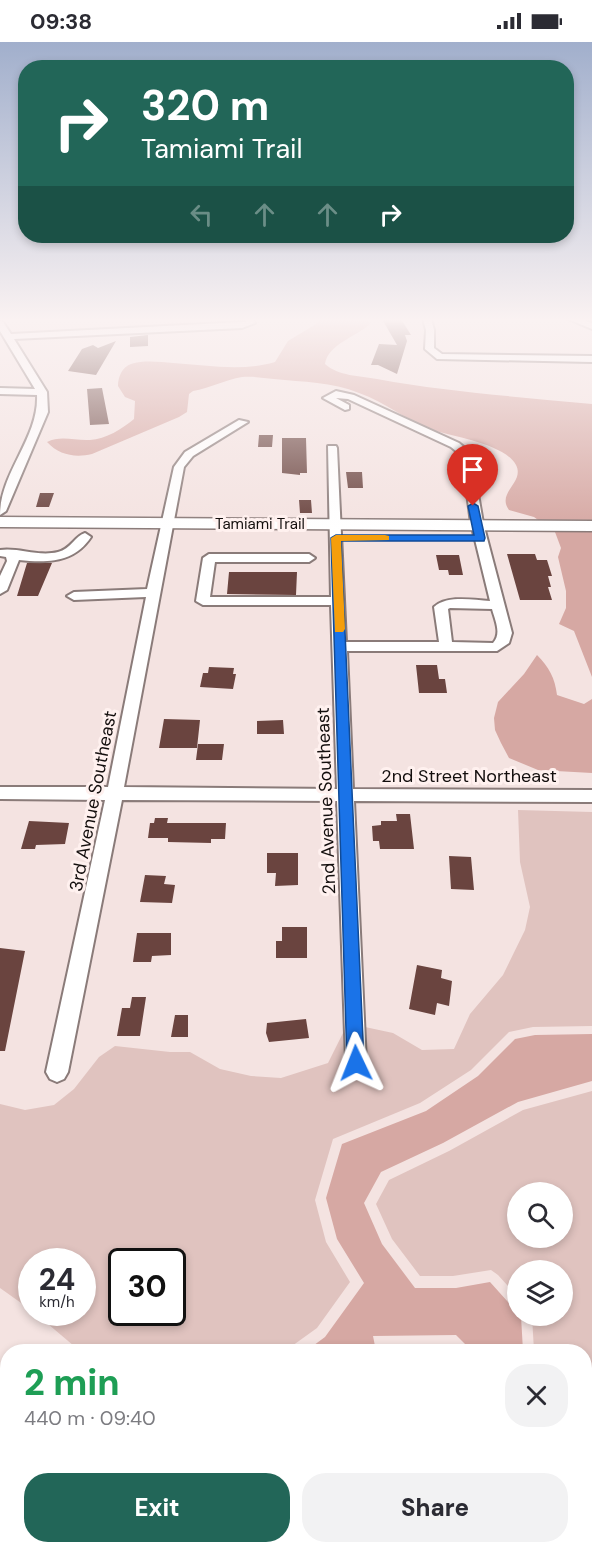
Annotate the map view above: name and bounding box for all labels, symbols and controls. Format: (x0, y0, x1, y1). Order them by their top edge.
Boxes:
text: 09:38 (30, 7, 92, 36)
text: 320 m (141, 78, 269, 133)
icon: right (42, 84, 120, 162)
text: Tamiami Trail (141, 131, 303, 166)
icon: left (185, 198, 218, 231)
icon: ahead (248, 198, 281, 231)
icon: ahead (311, 198, 344, 231)
icon: right (374, 198, 407, 231)
pin (447, 444, 498, 506)
icon: arrive (456, 453, 489, 486)
street label: Tamiami Trail (215, 514, 305, 534)
street label: 2nd Avenue Southeast (311, 707, 341, 895)
street label: 3rd Avenue Southeast (64, 709, 122, 893)
street label: 2nd Street Northeast (381, 764, 557, 788)
position arrow (324, 1031, 388, 1095)
map controls (507, 1182, 573, 1326)
button: search (507, 1182, 573, 1248)
speed limit sign: 30 (108, 1248, 186, 1326)
text: 24 (39, 1260, 75, 1299)
button: layers (507, 1260, 573, 1326)
text: km/h (39, 1292, 75, 1312)
text: 2 min (24, 1359, 120, 1406)
button: close (505, 1364, 568, 1427)
text: 440 m · 09:40 (24, 1405, 156, 1431)
button: Exit (24, 1473, 290, 1542)
button: Share (302, 1473, 568, 1542)

